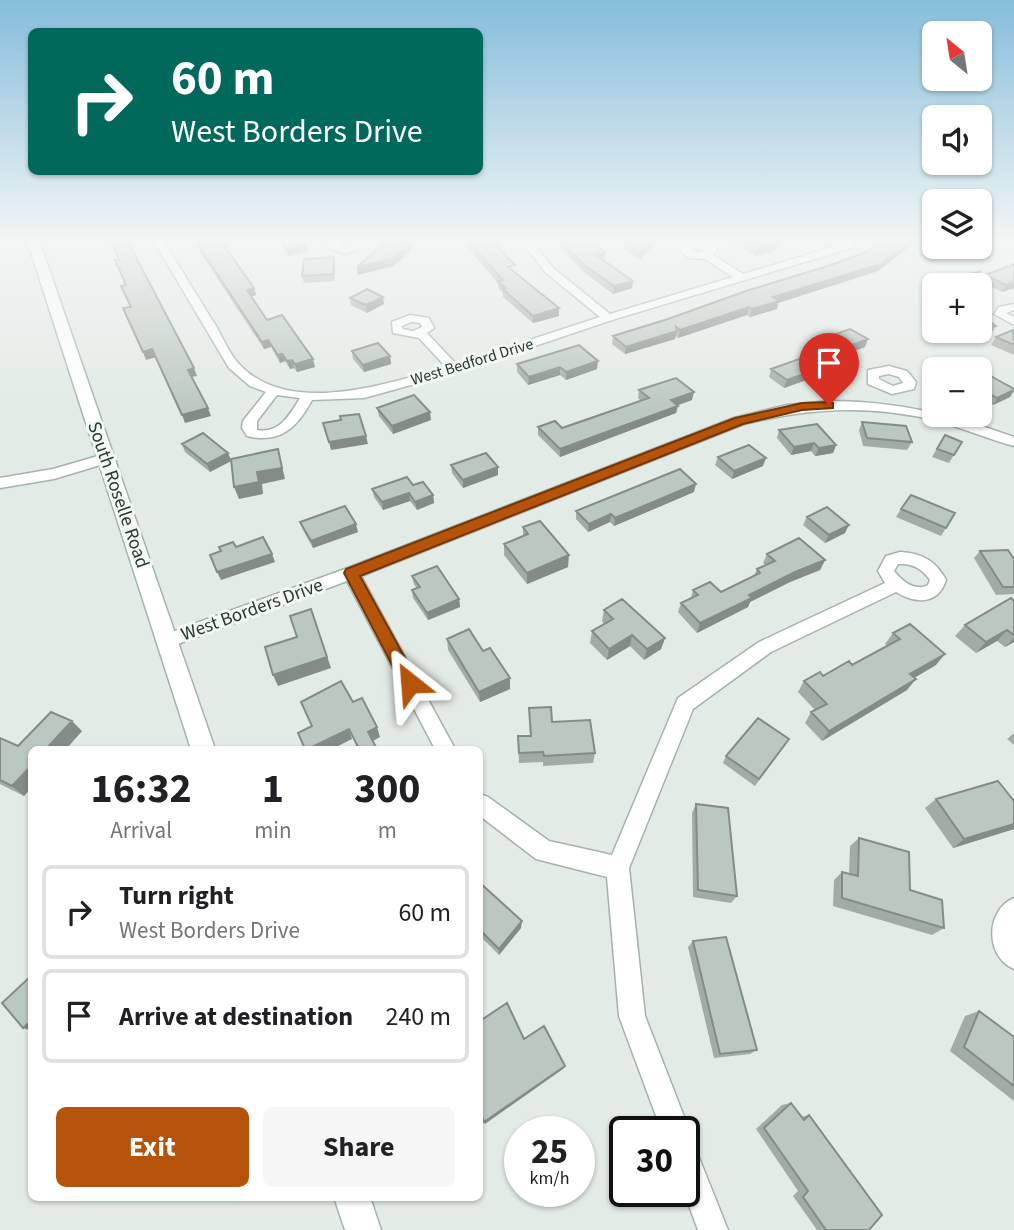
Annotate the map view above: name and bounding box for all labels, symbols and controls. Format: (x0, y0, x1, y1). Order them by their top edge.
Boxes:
north arrow (922, 21, 992, 91)
map controls (922, 21, 992, 427)
text: 60 m (171, 44, 275, 114)
icon: right (56, 56, 147, 147)
button: sound (922, 105, 992, 175)
text: West Borders Drive (171, 109, 423, 155)
button: layers (922, 189, 992, 259)
button: + (922, 273, 992, 343)
street label: West Bedford Drive (408, 333, 536, 391)
pin (799, 333, 859, 405)
icon: arrive (810, 344, 848, 382)
button: − (922, 357, 992, 427)
street label: South Roselle Road (80, 418, 156, 572)
street label: West Borders Drive (177, 572, 327, 648)
position arrow (373, 646, 447, 720)
text: 16:32 (90, 759, 192, 819)
text: 1 (262, 759, 284, 819)
text: 300 (354, 759, 421, 819)
text: Arrival (110, 814, 172, 847)
text: min (254, 814, 292, 847)
text: m (378, 814, 397, 847)
text: Turn right (119, 877, 234, 914)
icon: right (60, 893, 98, 931)
text: 60 m (398, 894, 451, 931)
text: West Borders Drive (119, 914, 300, 947)
icon: arrive (60, 997, 98, 1035)
text: Arrive at destination (119, 998, 353, 1035)
text: 240 m (385, 998, 451, 1035)
button: Exit (56, 1107, 249, 1187)
button: Share (263, 1107, 455, 1187)
speed limit sign: 30 (609, 1116, 700, 1207)
text: 25 (531, 1127, 568, 1177)
text: km/h (530, 1166, 569, 1191)

